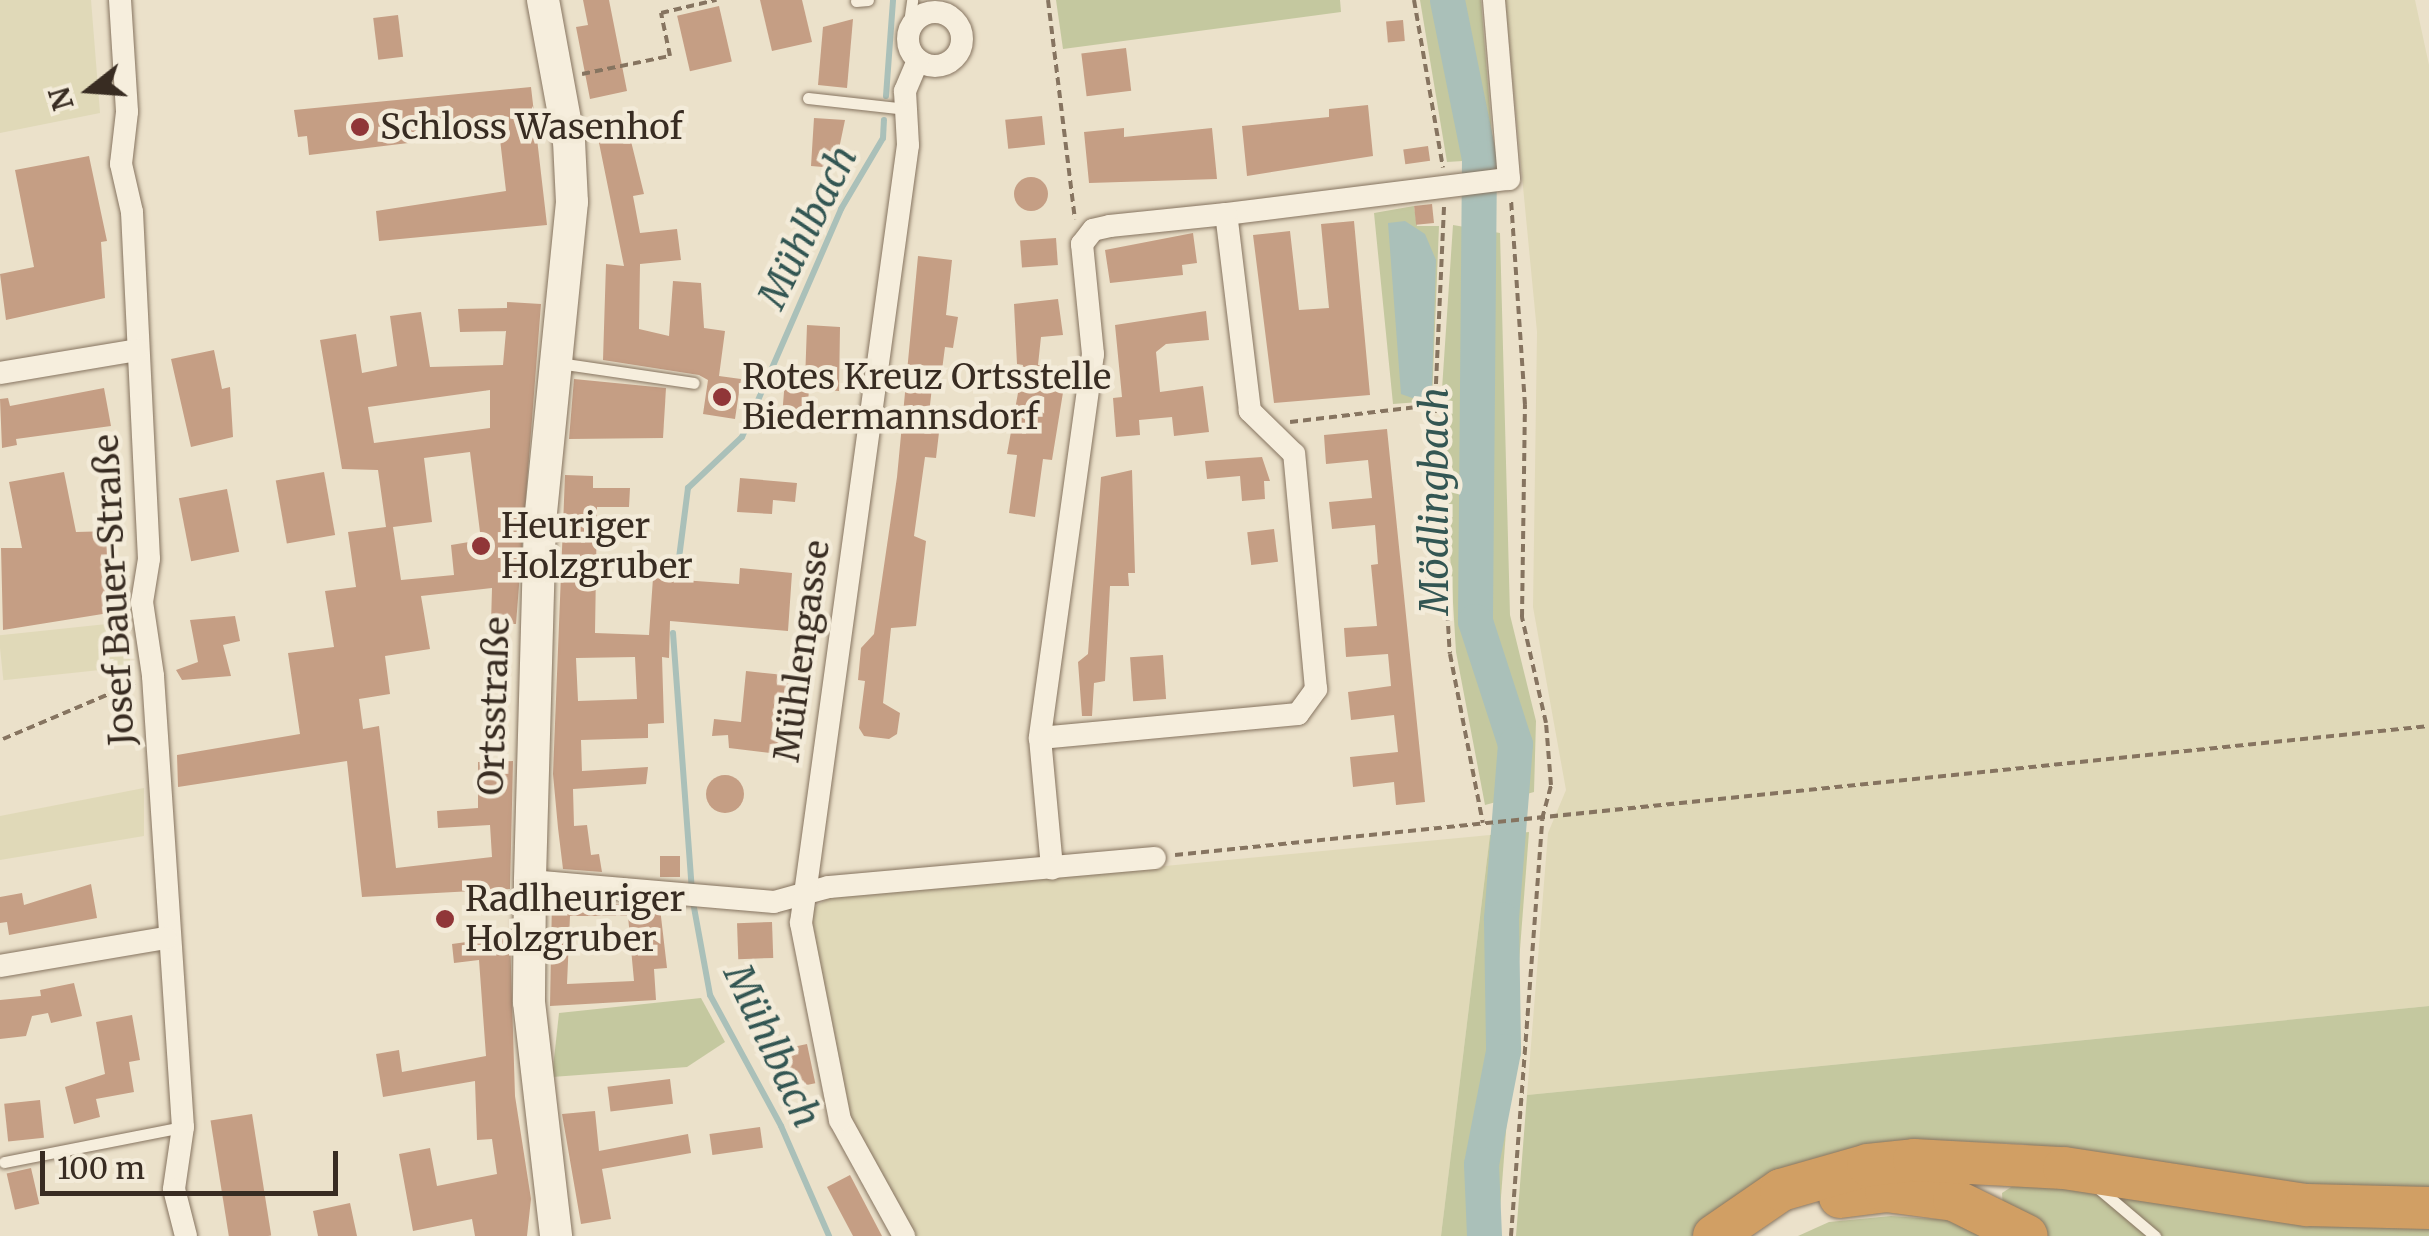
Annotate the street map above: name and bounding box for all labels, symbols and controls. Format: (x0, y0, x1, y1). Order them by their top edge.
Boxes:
north arrow (40, 40, 140, 140)
text: N (41, 83, 82, 115)
place label: Schloss Wasenhof (380, 106, 683, 148)
marker: Schloss Wasenhof (349, 116, 371, 138)
water label: Mühlbach (749, 139, 867, 315)
place label: Rotes Kreuz Ortsstelle Biedermannsdorf (742, 356, 1111, 438)
marker: Rotes Kreuz Ortsstelle Biedermannsdorf (711, 386, 733, 408)
water label: Mödlingbach (1412, 387, 1458, 615)
street label: Josef Bauer-Straße (85, 433, 143, 747)
place label: Heuriger Holzgruber (501, 505, 693, 587)
marker: Heuriger Holzgruber (470, 535, 492, 557)
street label: Mühlengasse (766, 538, 838, 764)
street label: Ortsstraße (470, 616, 518, 796)
place label: Radlheuriger Holzgruber (465, 878, 685, 960)
marker: Radlheuriger Holzgruber (434, 908, 456, 930)
water label: Mühlbach (714, 957, 830, 1135)
scale bar (45, 1131, 342, 1193)
text: 100 m (57, 1149, 145, 1187)

